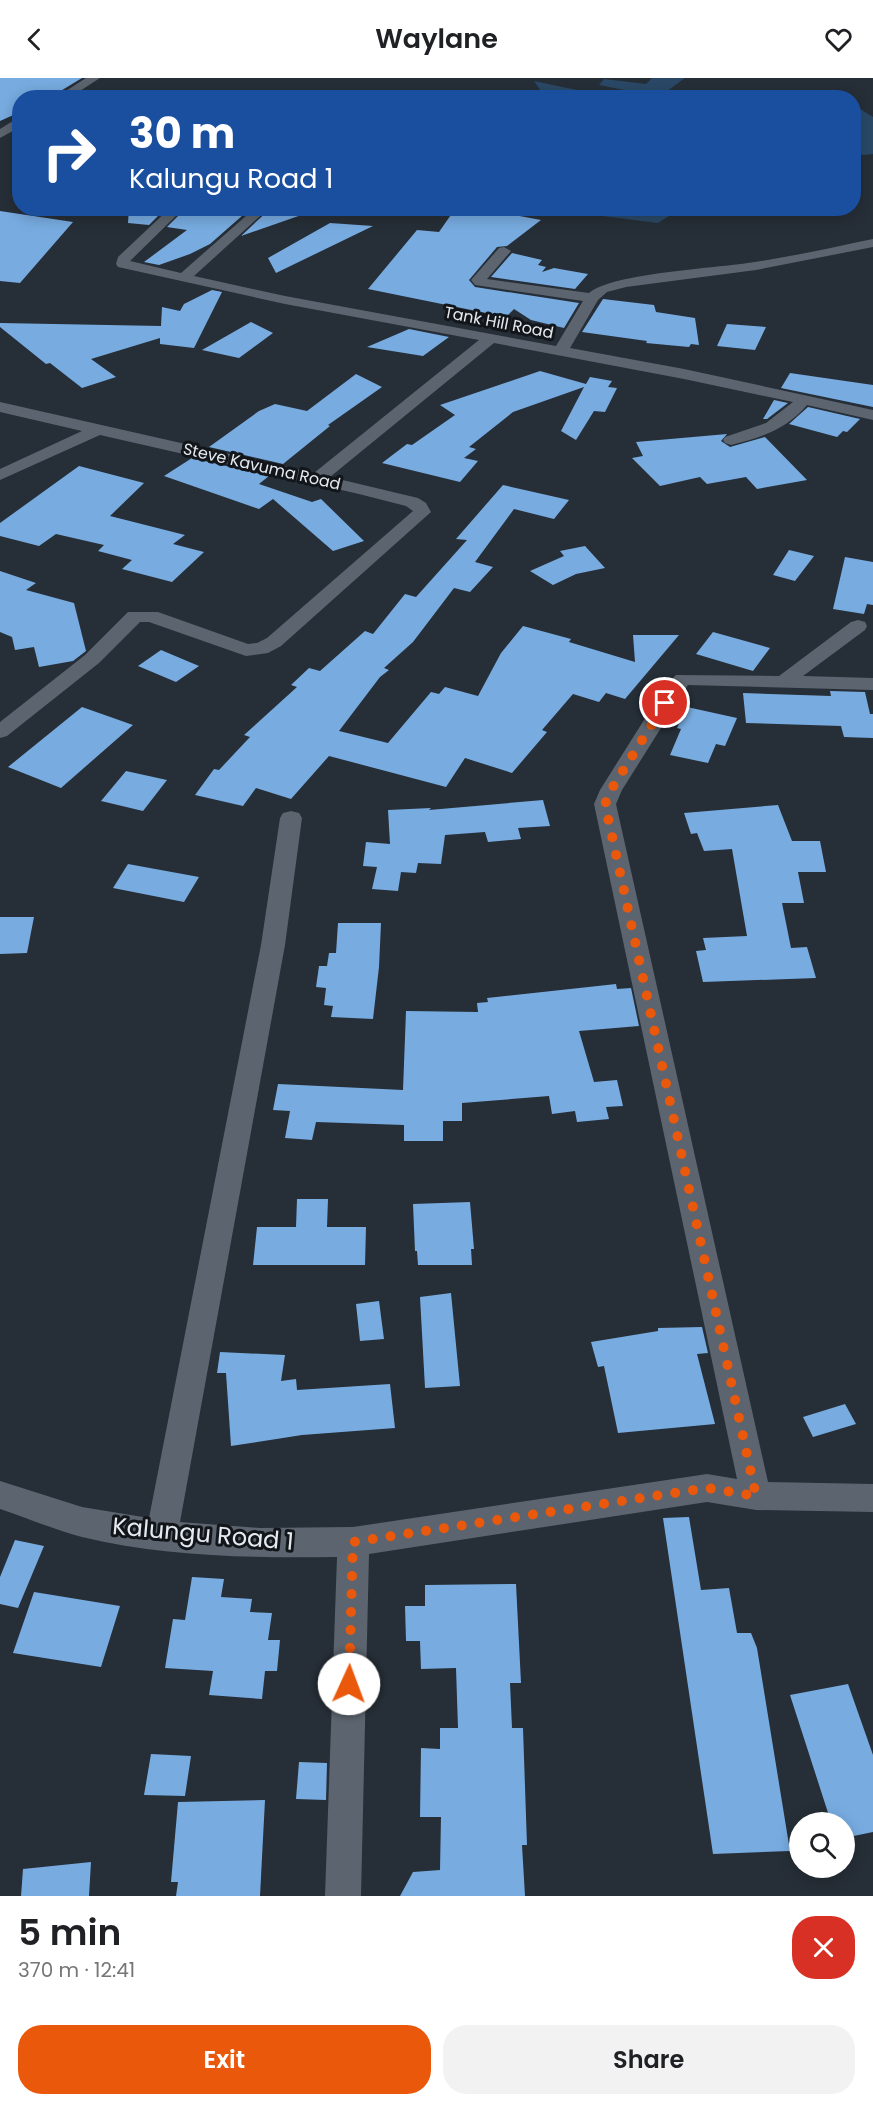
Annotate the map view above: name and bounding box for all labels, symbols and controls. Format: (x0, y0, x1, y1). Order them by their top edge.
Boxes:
text: Waylane (375, 20, 498, 57)
icon: back (18, 23, 51, 56)
icon: heart (822, 23, 855, 56)
text: 30 m (129, 104, 235, 163)
icon: right (30, 114, 108, 192)
text: Kalungu Road 1 (129, 160, 333, 197)
street label: Tank Hill Road (442, 301, 556, 344)
street label: Steve Kavuma Road (181, 437, 343, 496)
pin (639, 677, 690, 728)
icon: arrive (648, 686, 681, 719)
street label: Kalungu Road 1 (111, 1509, 295, 1558)
position arrow (317, 1652, 381, 1716)
map controls (789, 1812, 855, 1878)
button: search (789, 1812, 855, 1878)
text: 5 min (18, 1907, 121, 1958)
button: close (792, 1916, 855, 1979)
text: 370 m · 12:41 (18, 1956, 135, 1984)
button: Exit (18, 2025, 431, 2094)
button: Share (443, 2025, 855, 2094)

